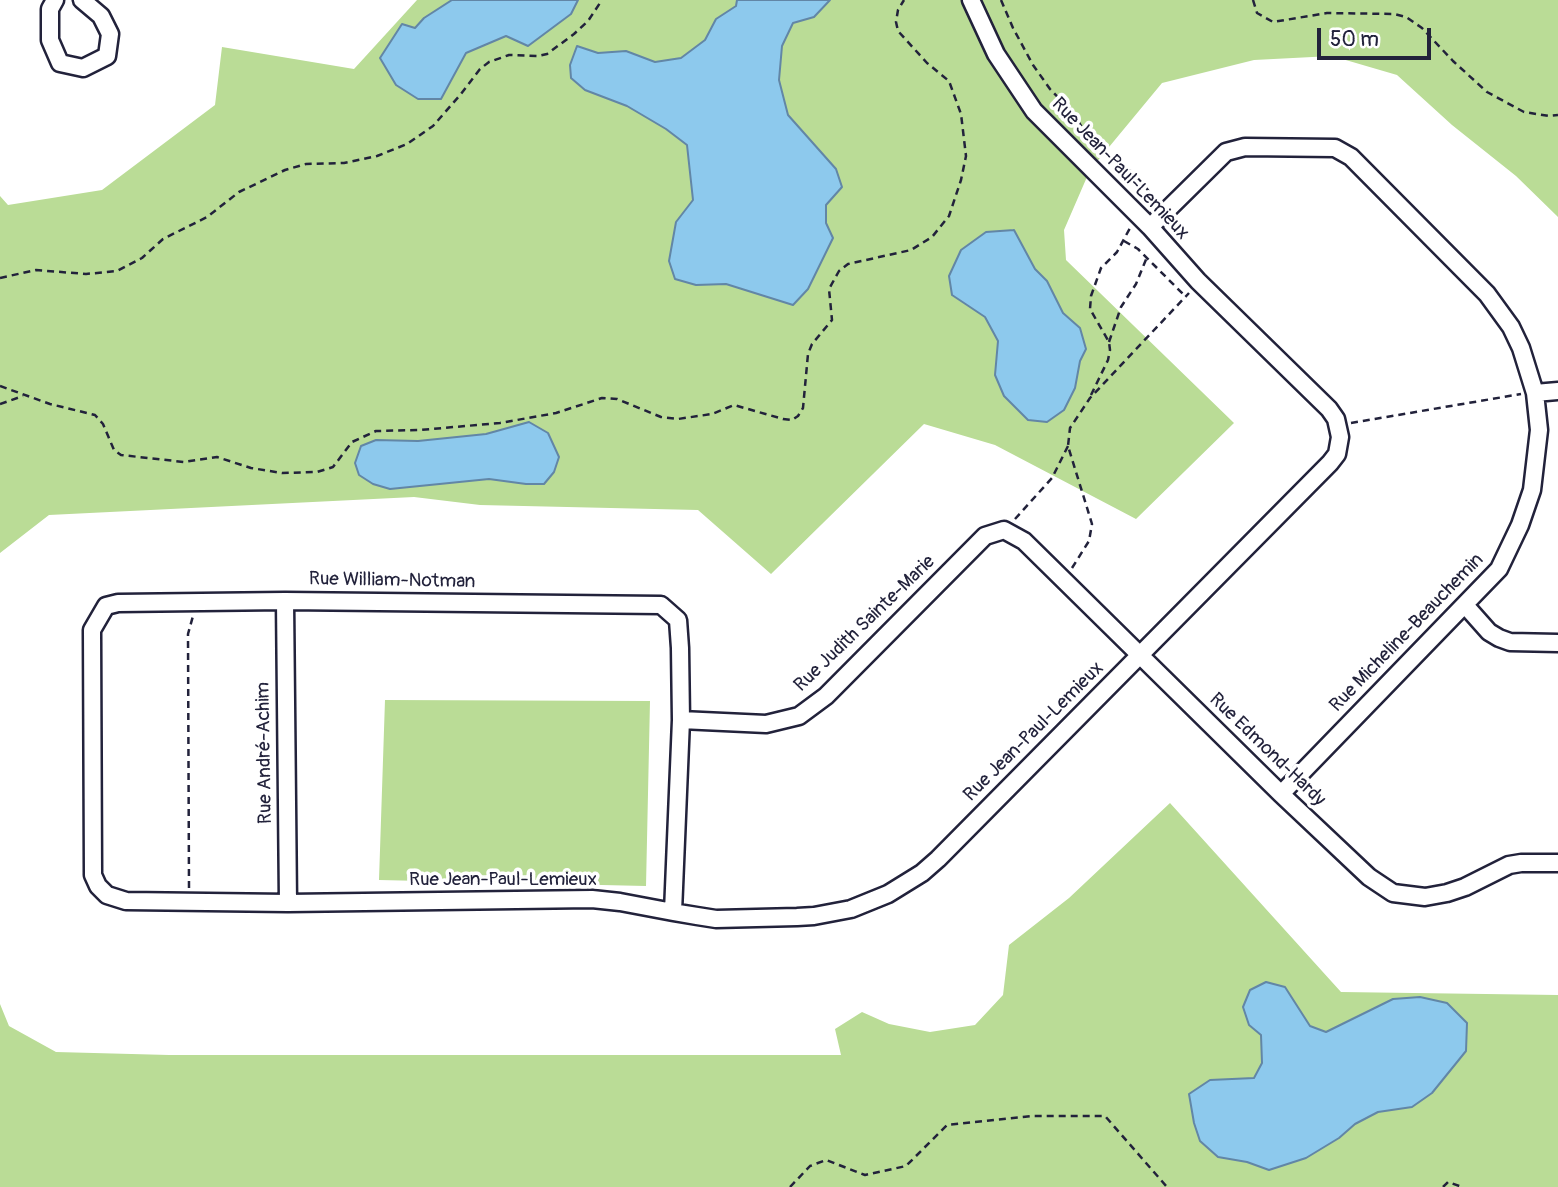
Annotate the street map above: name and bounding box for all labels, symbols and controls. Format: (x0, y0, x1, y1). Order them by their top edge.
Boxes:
scale bar (1320, 14, 1434, 58)
text: 50 m (1330, 26, 1379, 53)
street label: Rue Jean-Paul-Lemieux (1046, 93, 1194, 245)
street label: Rue Micheline-Beauchemin (1325, 549, 1489, 717)
street label: Rue Judith Sainte-Marie (790, 551, 940, 697)
street label: Rue William-Notman (309, 568, 475, 594)
street label: Rue Jean-Paul-Lemieux (959, 657, 1109, 807)
street label: Rue André-Achim (252, 682, 278, 824)
street label: Rue Edmond-Hardy (1204, 689, 1330, 811)
street label: Rue Jean-Paul-Lemieux (409, 869, 597, 891)

